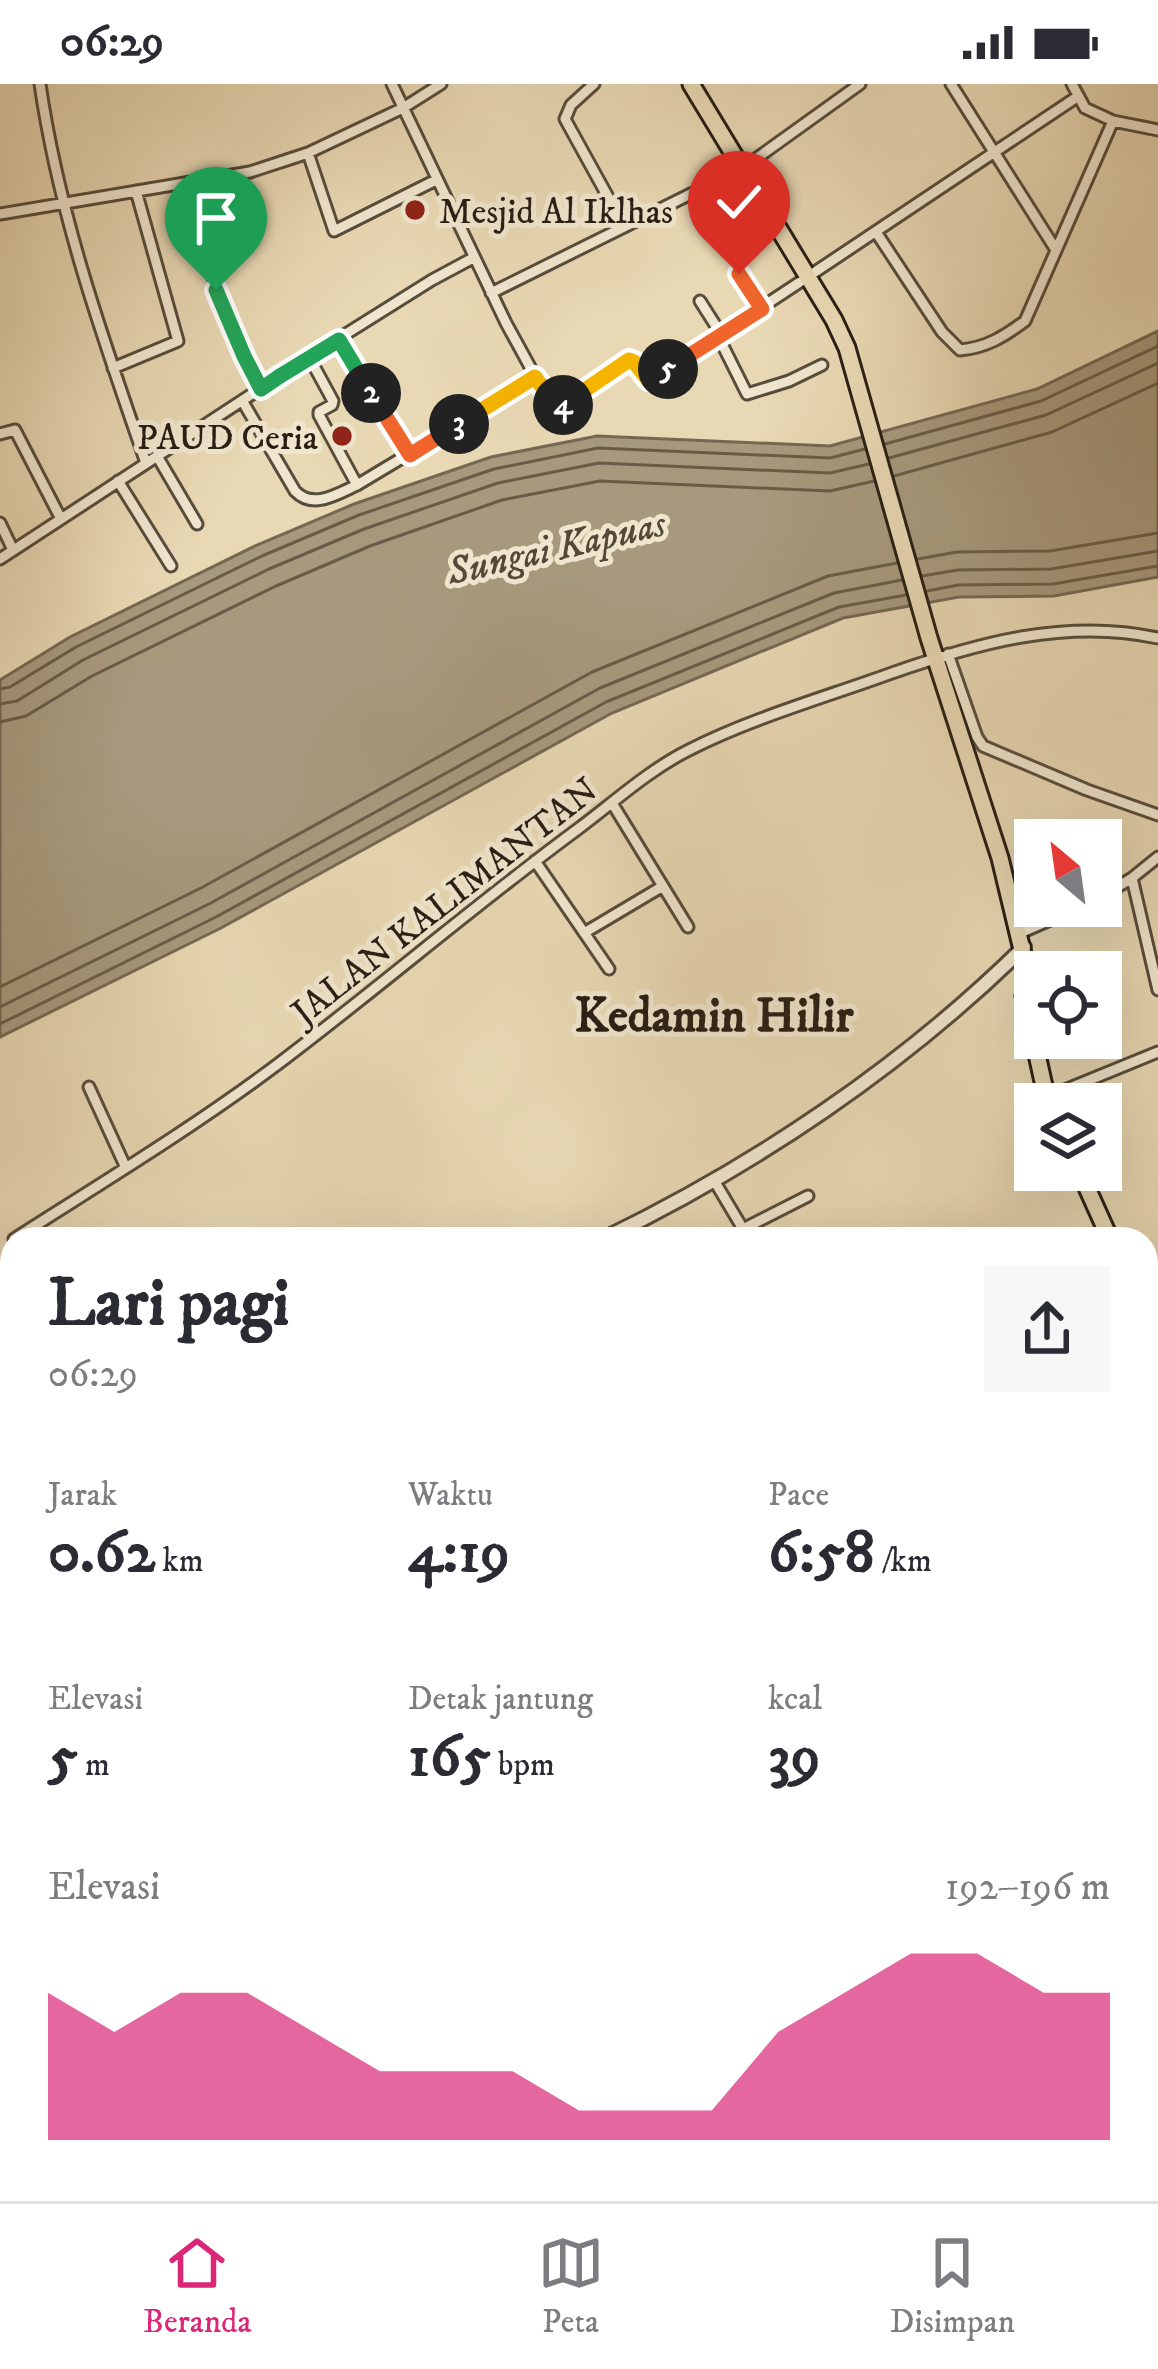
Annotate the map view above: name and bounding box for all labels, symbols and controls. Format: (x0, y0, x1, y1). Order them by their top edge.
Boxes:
text: 06:29 (60, 14, 164, 70)
pin (688, 151, 790, 274)
pin (165, 167, 267, 290)
icon: check (706, 169, 772, 235)
icon: arrive (183, 185, 249, 251)
place label: Mesjid Al Iklhas (439, 190, 673, 235)
marker: Mesjid Al Iklhas (402, 197, 428, 223)
pin: 5 (638, 339, 698, 399)
text: 5 (660, 348, 676, 389)
pin: 2 (341, 363, 401, 423)
text: 2 (363, 372, 379, 413)
pin: 4 (533, 375, 593, 435)
text: 4 (554, 384, 573, 425)
pin: 3 (429, 394, 489, 454)
text: 3 (453, 403, 465, 444)
place label: PAUD Ceria (137, 416, 319, 461)
marker: PAUD Ceria (329, 423, 355, 449)
water label: Sungai Kapuas (442, 499, 672, 598)
street label: JALAN KALIMANTAN (281, 768, 608, 1037)
north arrow (1014, 819, 1122, 927)
map controls (1014, 819, 1122, 1191)
button: locate (1014, 951, 1122, 1059)
district label: Kedamin Hilir (575, 987, 854, 1047)
button: layers (1014, 1083, 1122, 1191)
text: Lari pagi (48, 1264, 290, 1346)
button: share (984, 1266, 1110, 1392)
text: 06:29 (48, 1350, 138, 1399)
text: Jarak (48, 1475, 117, 1516)
text: Waktu (408, 1475, 493, 1516)
text: Pace (768, 1475, 829, 1516)
text: 0.62 (48, 1516, 155, 1591)
text: 4:19 (408, 1516, 510, 1591)
text: 6:58 (768, 1516, 875, 1591)
text: km (155, 1541, 203, 1582)
text: /km (875, 1541, 932, 1582)
text: Elevasi (48, 1679, 143, 1720)
text: Detak jantung (408, 1679, 593, 1720)
text: kcal (768, 1679, 822, 1720)
text: 5 (48, 1720, 78, 1795)
text: 165 (408, 1720, 491, 1795)
text: 39 (768, 1720, 820, 1795)
text: m (78, 1745, 110, 1786)
text: bpm (491, 1745, 555, 1786)
text: Elevasi (48, 1863, 160, 1912)
text: 192–196 m (945, 1863, 1110, 1912)
tab: Beranda (143, 2230, 252, 2343)
tab: Peta (538, 2230, 604, 2343)
tab: Disimpan (890, 2230, 1015, 2343)

